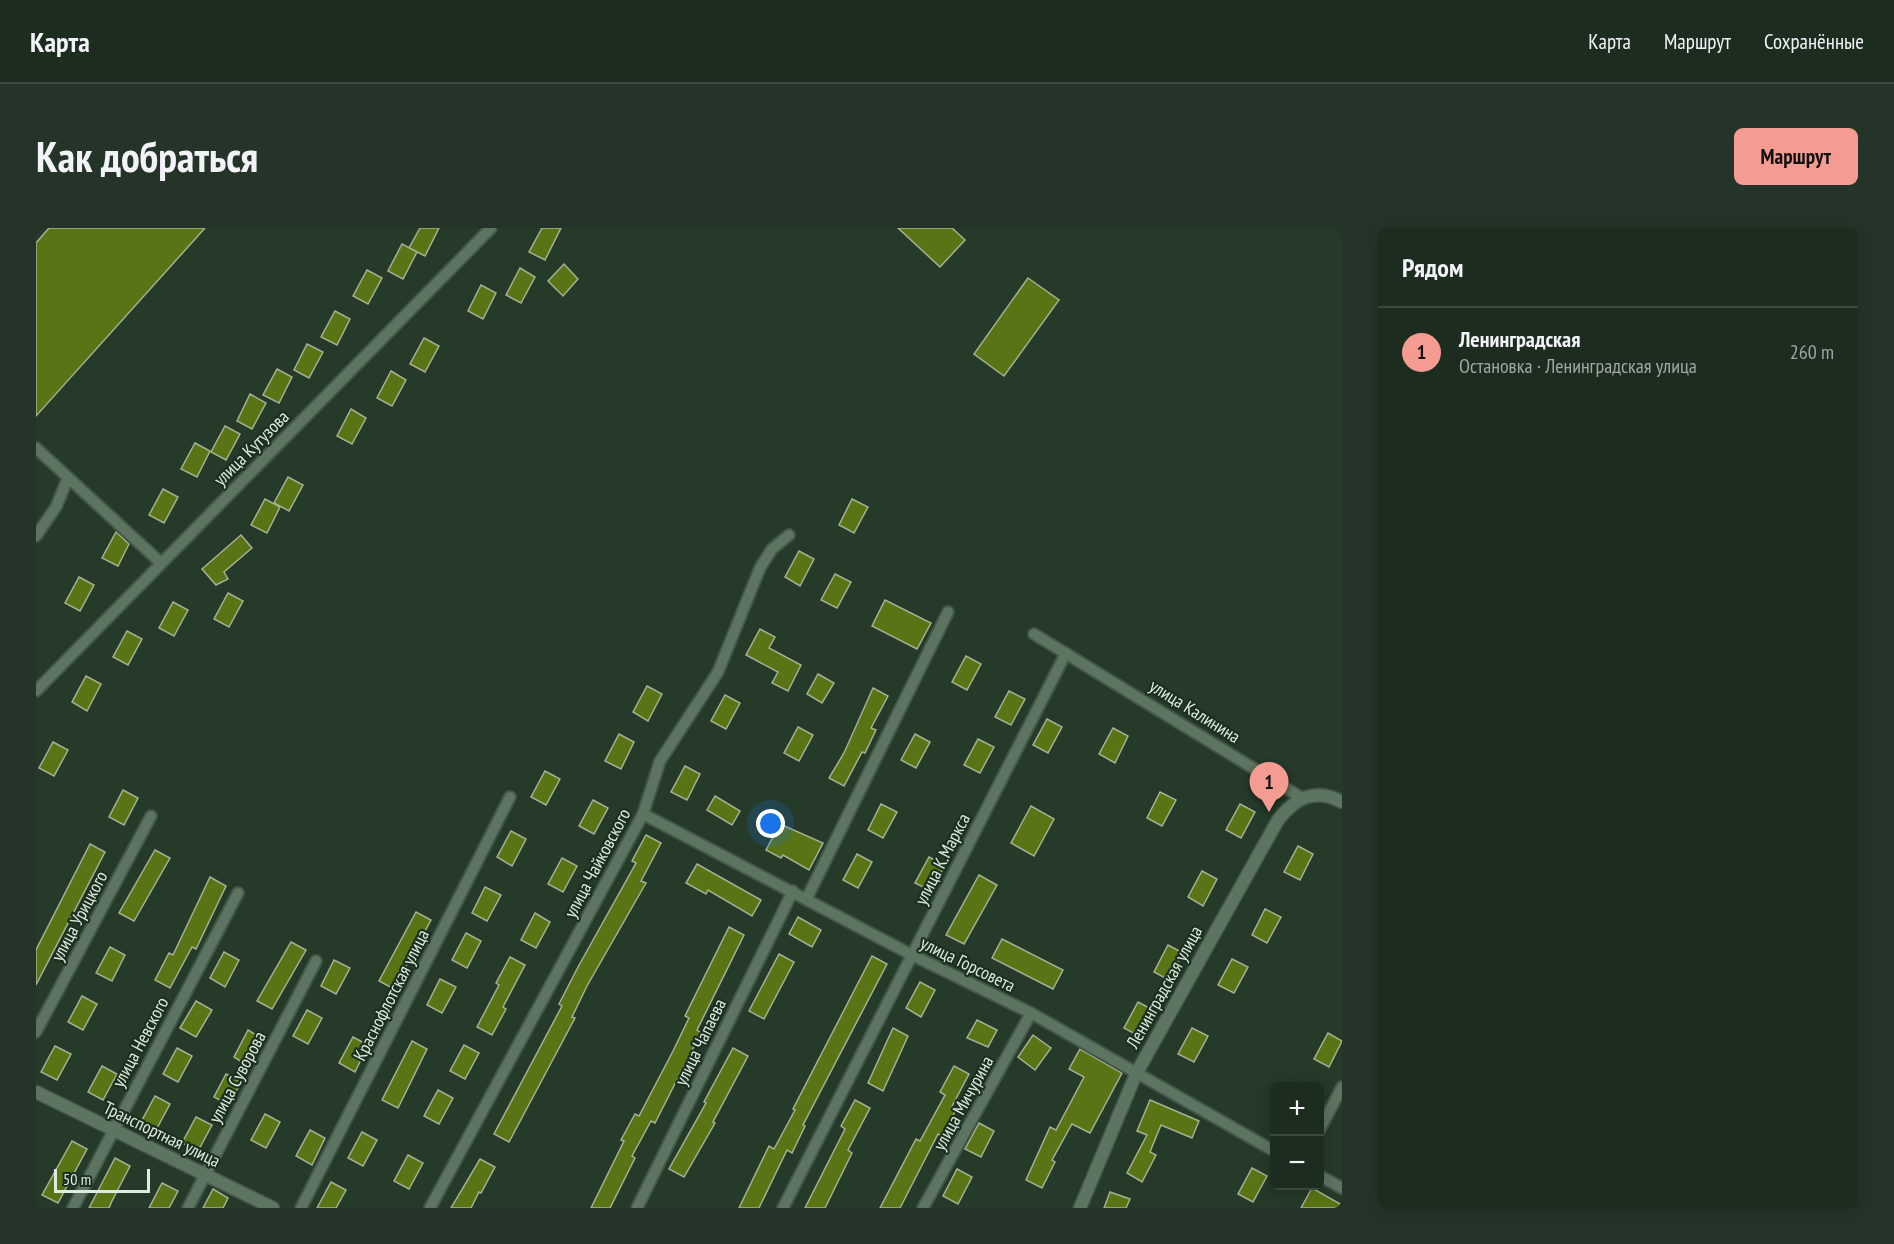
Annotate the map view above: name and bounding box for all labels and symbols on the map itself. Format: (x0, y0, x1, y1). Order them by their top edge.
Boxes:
street label: улица Кутузова (208, 405, 294, 491)
street label: улица Калинина (1145, 674, 1245, 748)
pin: 1 (1250, 762, 1288, 812)
street label: улица Чайковского (559, 804, 636, 922)
your location (756, 809, 785, 838)
street label: улица К.Маркса (909, 809, 975, 909)
street label: улица Урицкого (46, 867, 112, 965)
street label: Ленинградская улица (1120, 922, 1207, 1053)
street label: Краснофлотская улица (348, 925, 434, 1065)
street label: улица Горсовета (917, 931, 1019, 997)
street label: улица Невского (107, 993, 173, 1091)
street label: улица Чапаева (669, 995, 731, 1089)
street label: улица Суворова (203, 1027, 271, 1127)
street label: улица Мичурина (928, 1052, 998, 1154)
street label: Транспортная улица (100, 1096, 224, 1172)
scale bar (54, 1166, 150, 1194)

